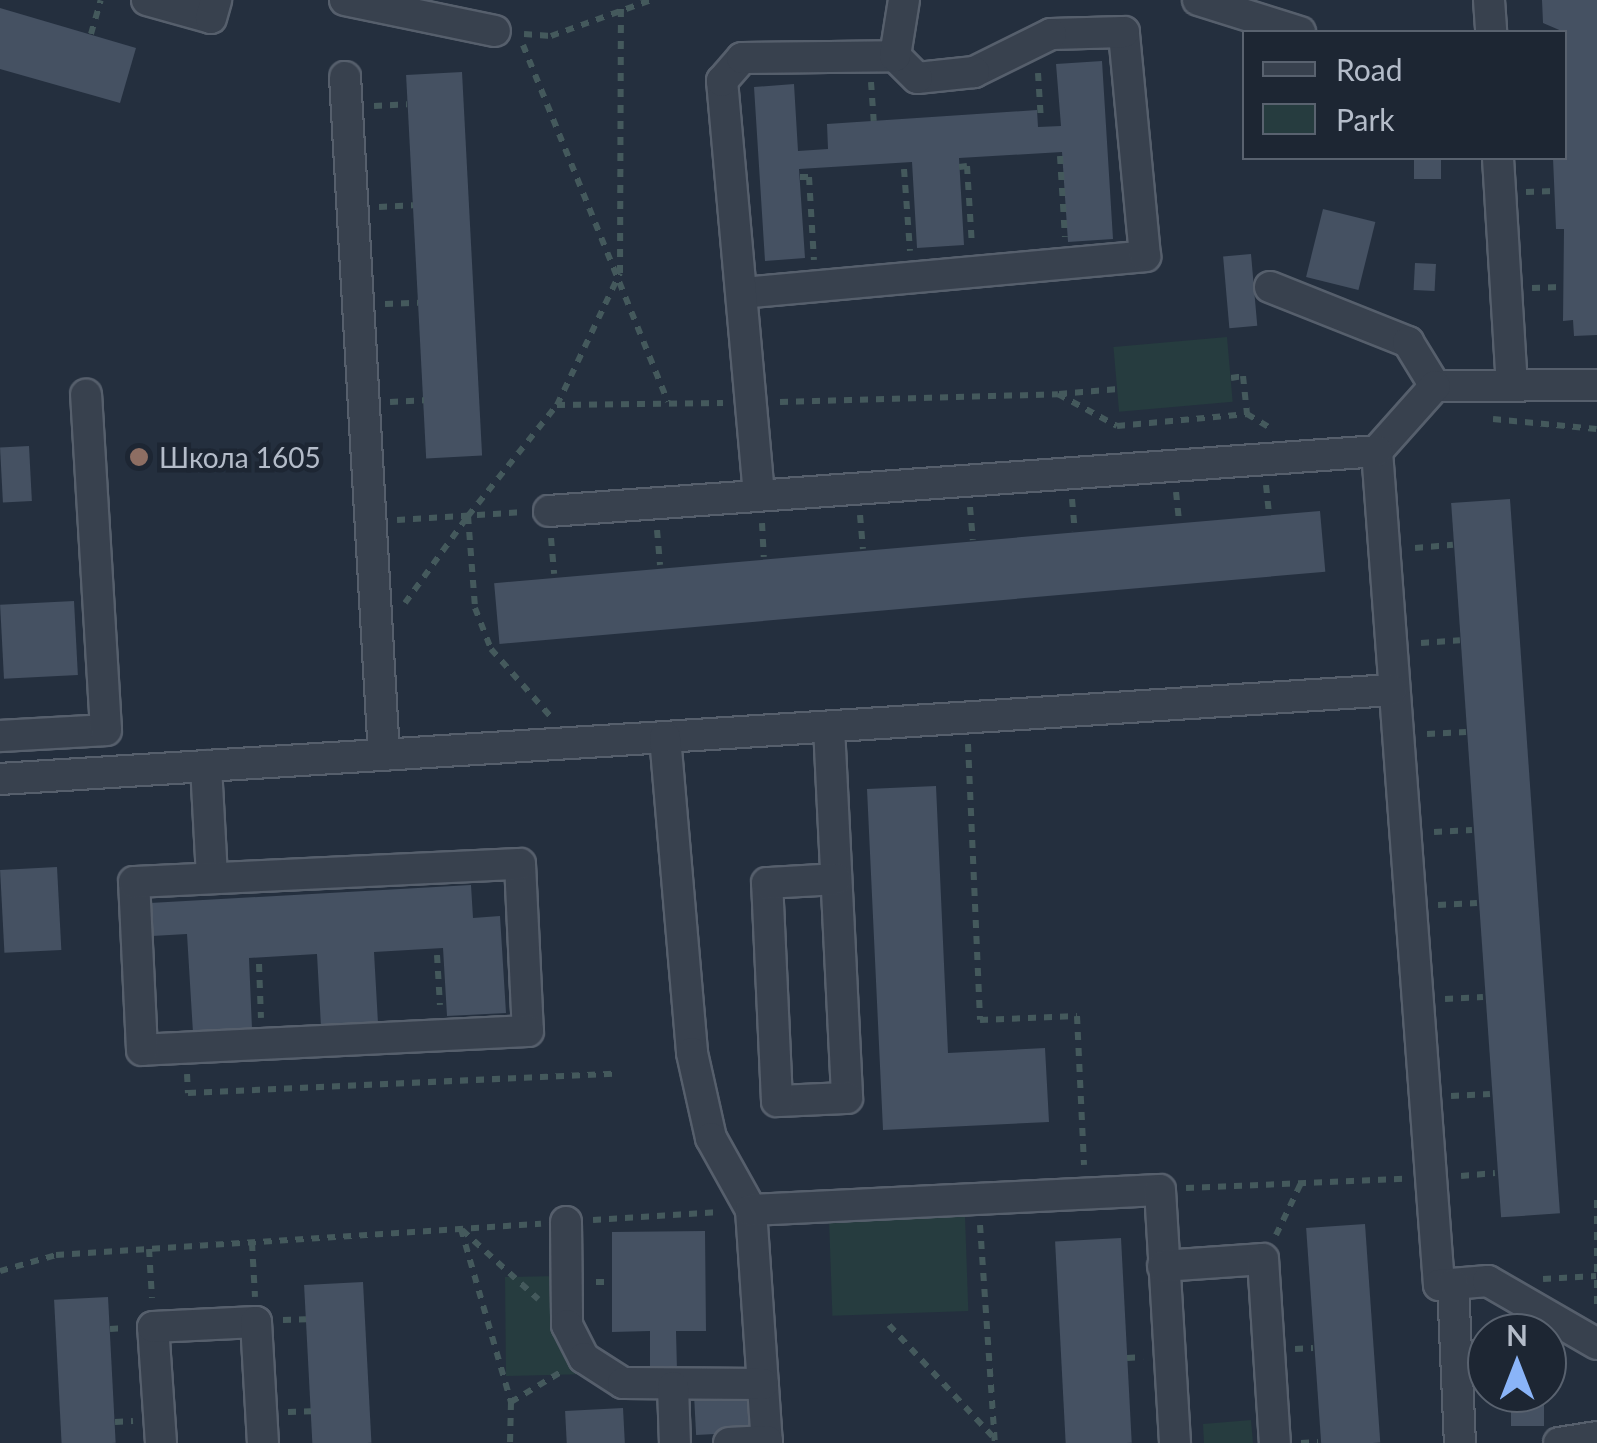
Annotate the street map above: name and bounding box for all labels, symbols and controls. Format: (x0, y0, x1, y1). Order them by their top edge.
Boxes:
legend (1242, 30, 1567, 160)
text: Road (1336, 51, 1403, 87)
text: Park (1336, 101, 1395, 137)
place label: Школа 1605 (159, 440, 321, 474)
marker: Школа 1605 (128, 446, 150, 468)
north arrow (1467, 1313, 1567, 1413)
text: N (1506, 1318, 1528, 1352)

